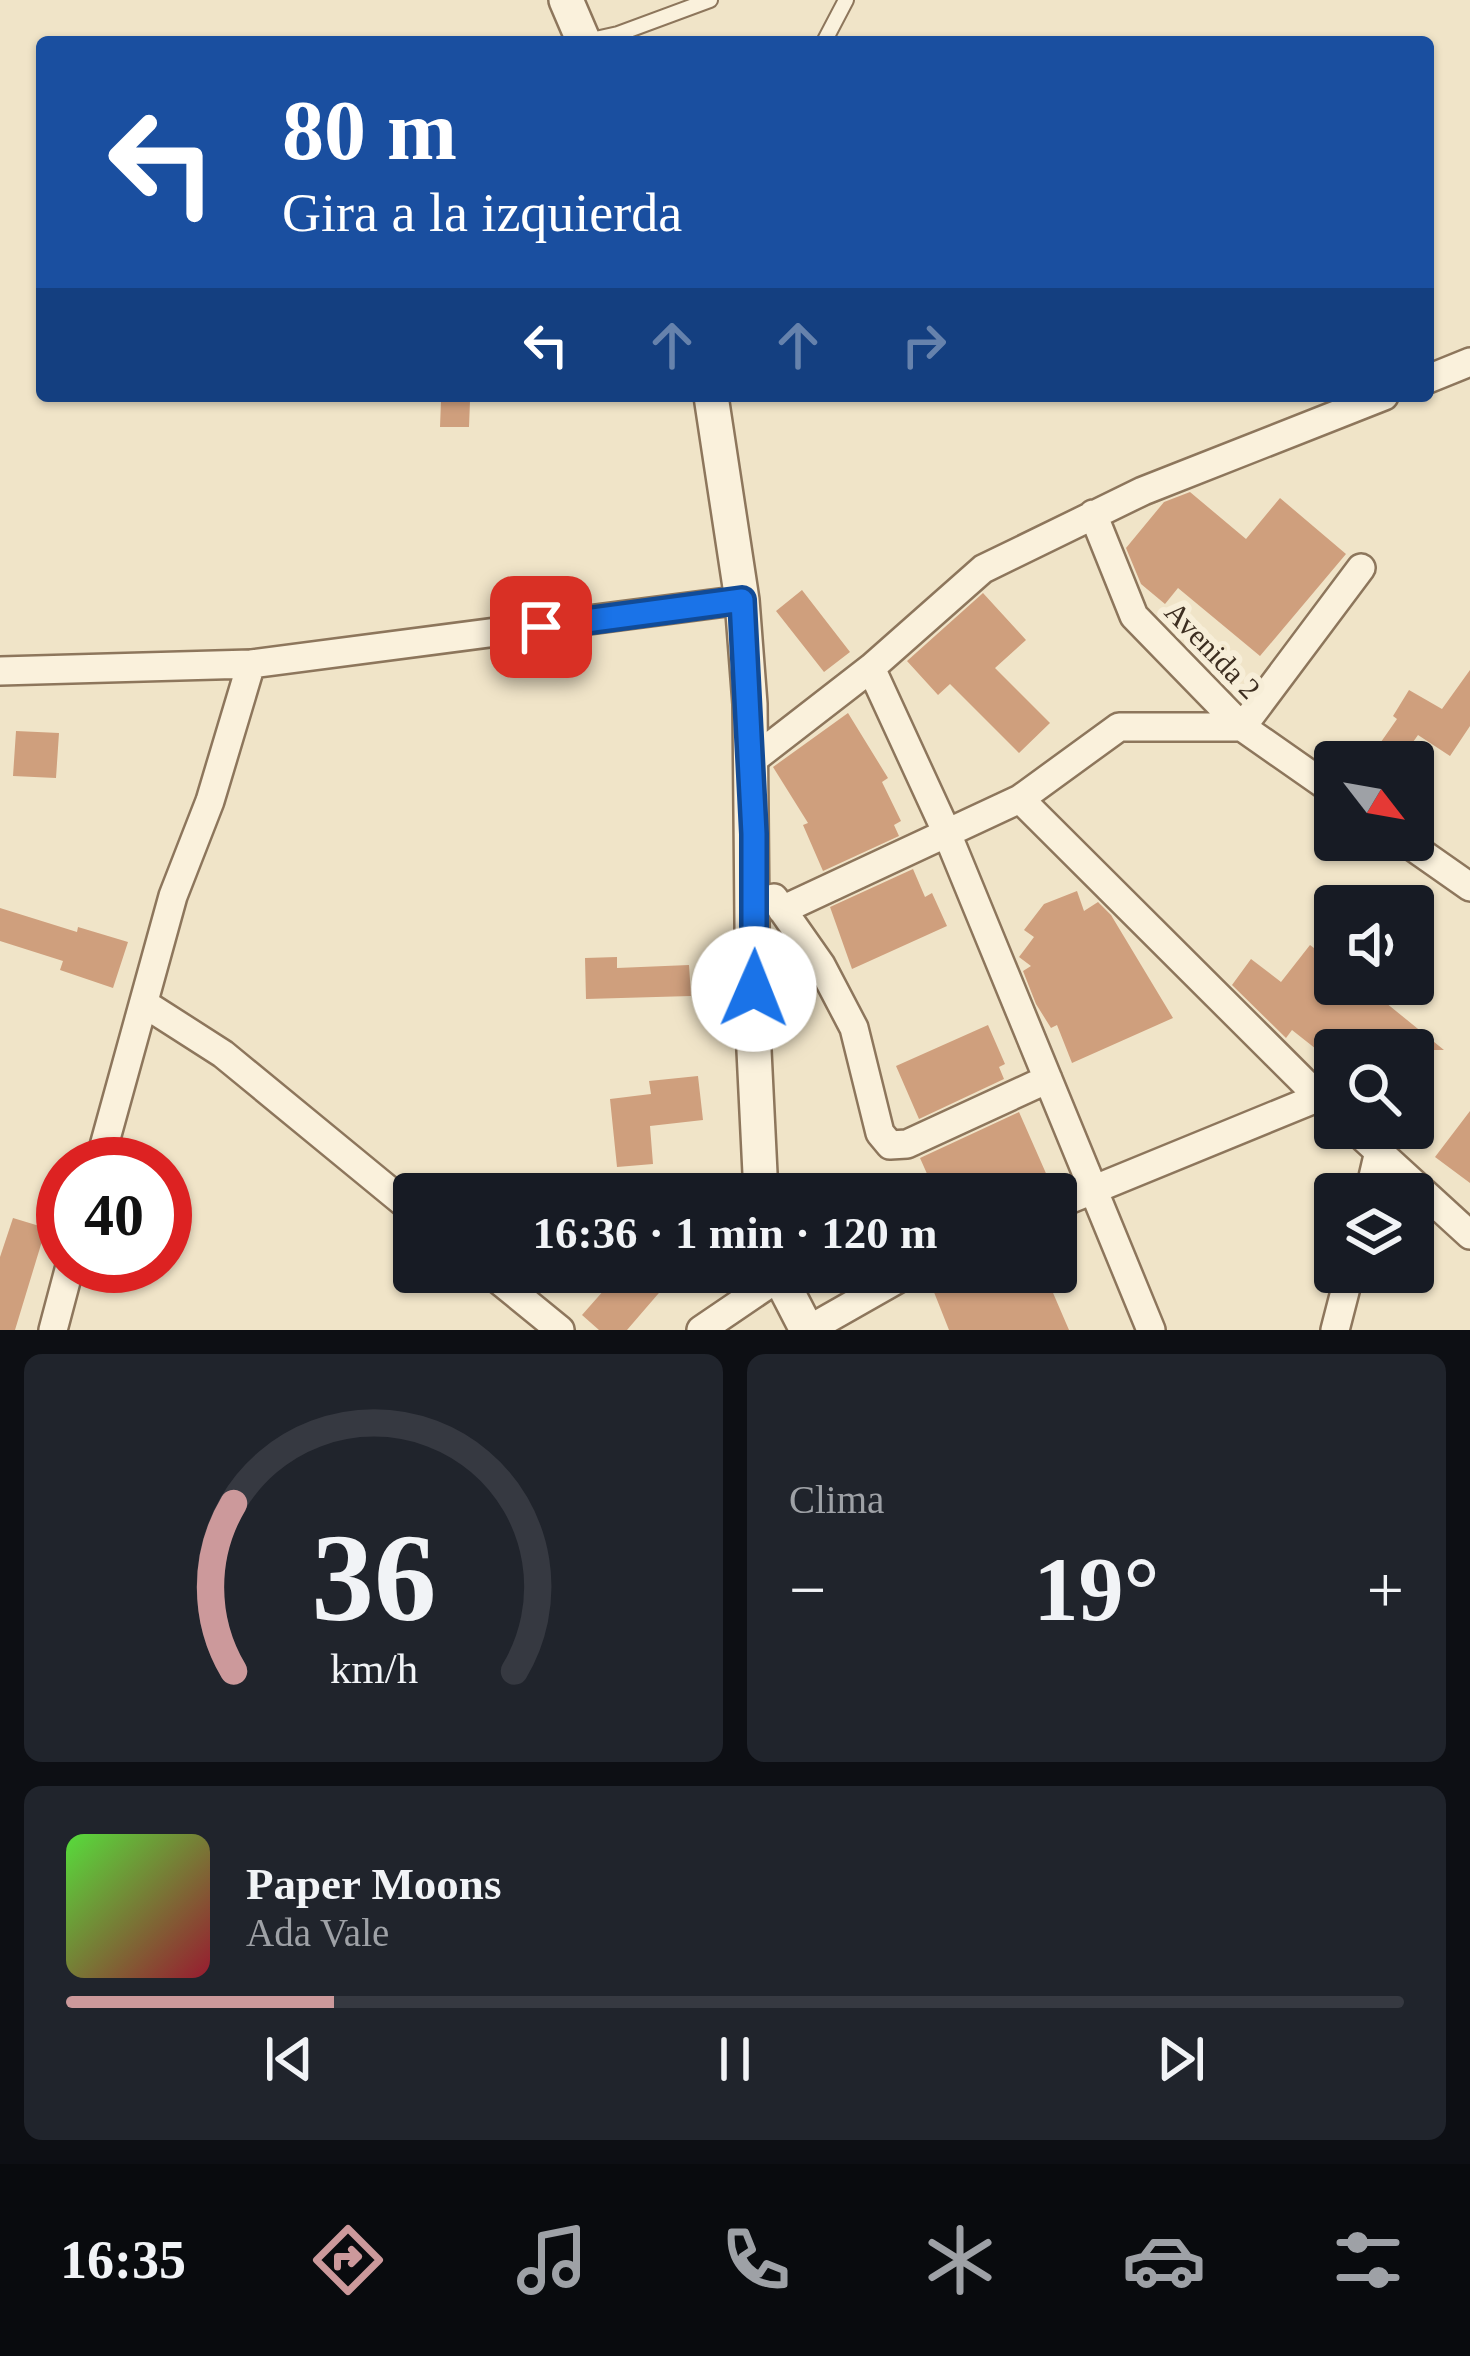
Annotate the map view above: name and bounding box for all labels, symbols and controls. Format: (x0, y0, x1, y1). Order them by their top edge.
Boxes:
icon: left (84, 84, 240, 240)
text: 80 m (282, 84, 457, 177)
text: Gira a la izquierda (282, 183, 682, 243)
icon: left (513, 312, 579, 378)
icon: ahead (639, 312, 705, 378)
icon: ahead (765, 312, 831, 378)
icon: right (891, 312, 957, 378)
pin (490, 576, 592, 678)
icon: arrive (508, 594, 574, 660)
street label: Avenida 2 (1159, 595, 1267, 705)
north arrow (1314, 741, 1434, 861)
map controls (1314, 741, 1434, 1293)
button: sound (1314, 885, 1434, 1005)
position arrow (691, 926, 817, 1052)
button: search (1314, 1029, 1434, 1149)
speed limit sign: 40 (36, 1137, 192, 1293)
button: layers (1314, 1173, 1434, 1293)
text: 16:36 · 1 min · 120 m (533, 1208, 938, 1258)
text: Clima (789, 1478, 884, 1521)
text: 36 (311, 1509, 436, 1647)
text: 19° (1034, 1540, 1160, 1639)
text: − (789, 1553, 826, 1626)
text: + (1367, 1553, 1404, 1626)
text: km/h (329, 1645, 418, 1692)
text: Paper Moons (246, 1859, 501, 1909)
text: Ada Vale (246, 1911, 389, 1954)
icon: previous (256, 2026, 322, 2092)
icon: pause (702, 2026, 768, 2092)
icon: next (1148, 2026, 1214, 2092)
icon: directions (306, 2218, 390, 2302)
icon: music (510, 2218, 594, 2302)
icon: phone (714, 2218, 798, 2302)
icon: climate (918, 2218, 1002, 2302)
icon: car (1122, 2218, 1206, 2302)
icon: filters (1326, 2218, 1410, 2302)
text: 16:35 (60, 2230, 186, 2290)

